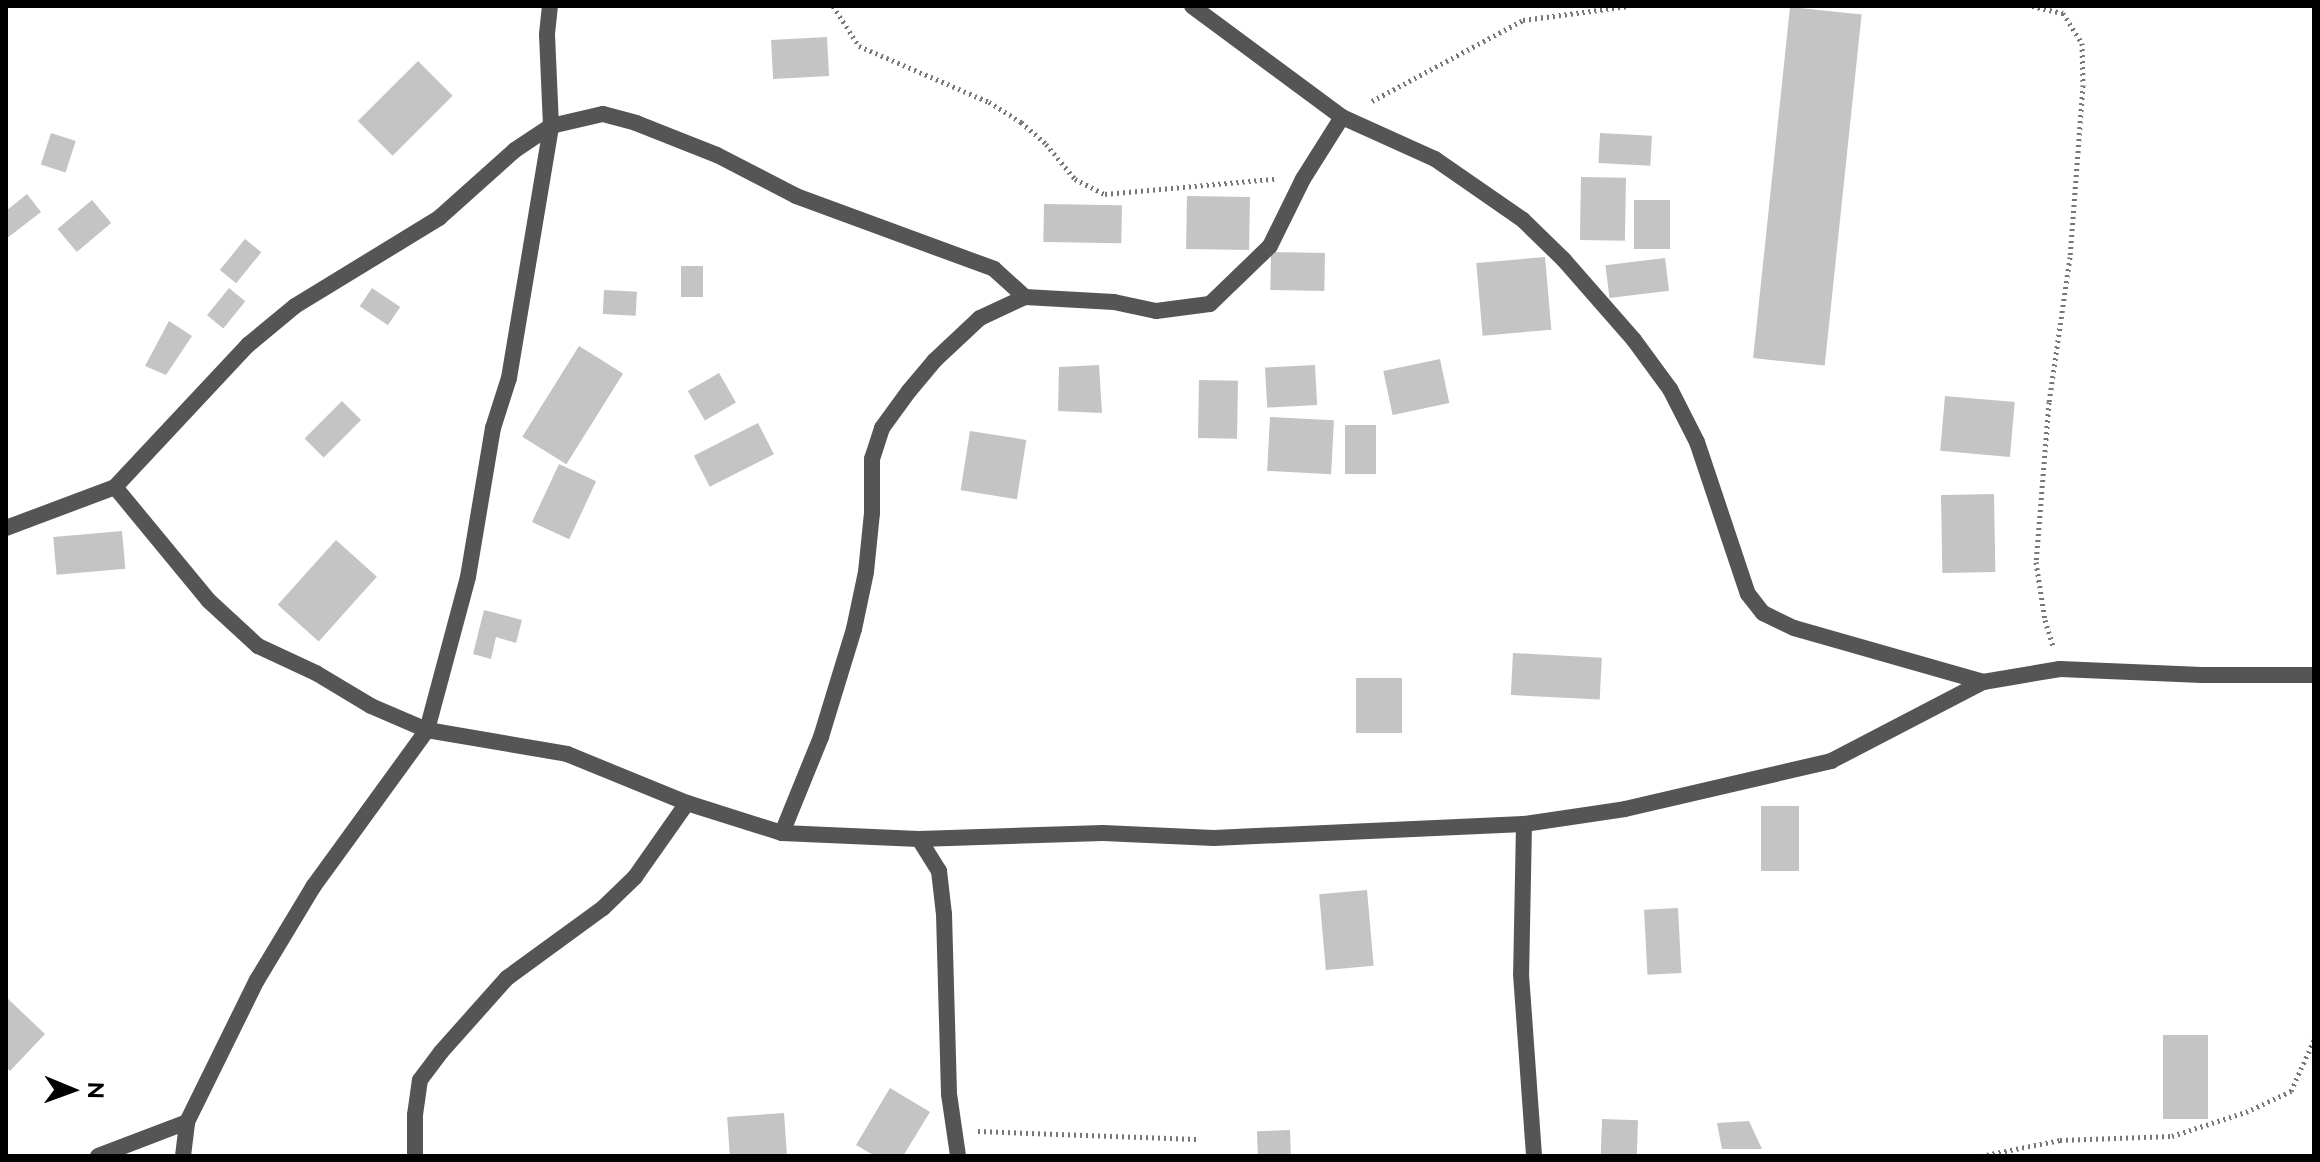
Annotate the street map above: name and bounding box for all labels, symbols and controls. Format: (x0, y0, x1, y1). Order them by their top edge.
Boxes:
north arrow (32, 1050, 112, 1130)
text: N (83, 1082, 109, 1099)

